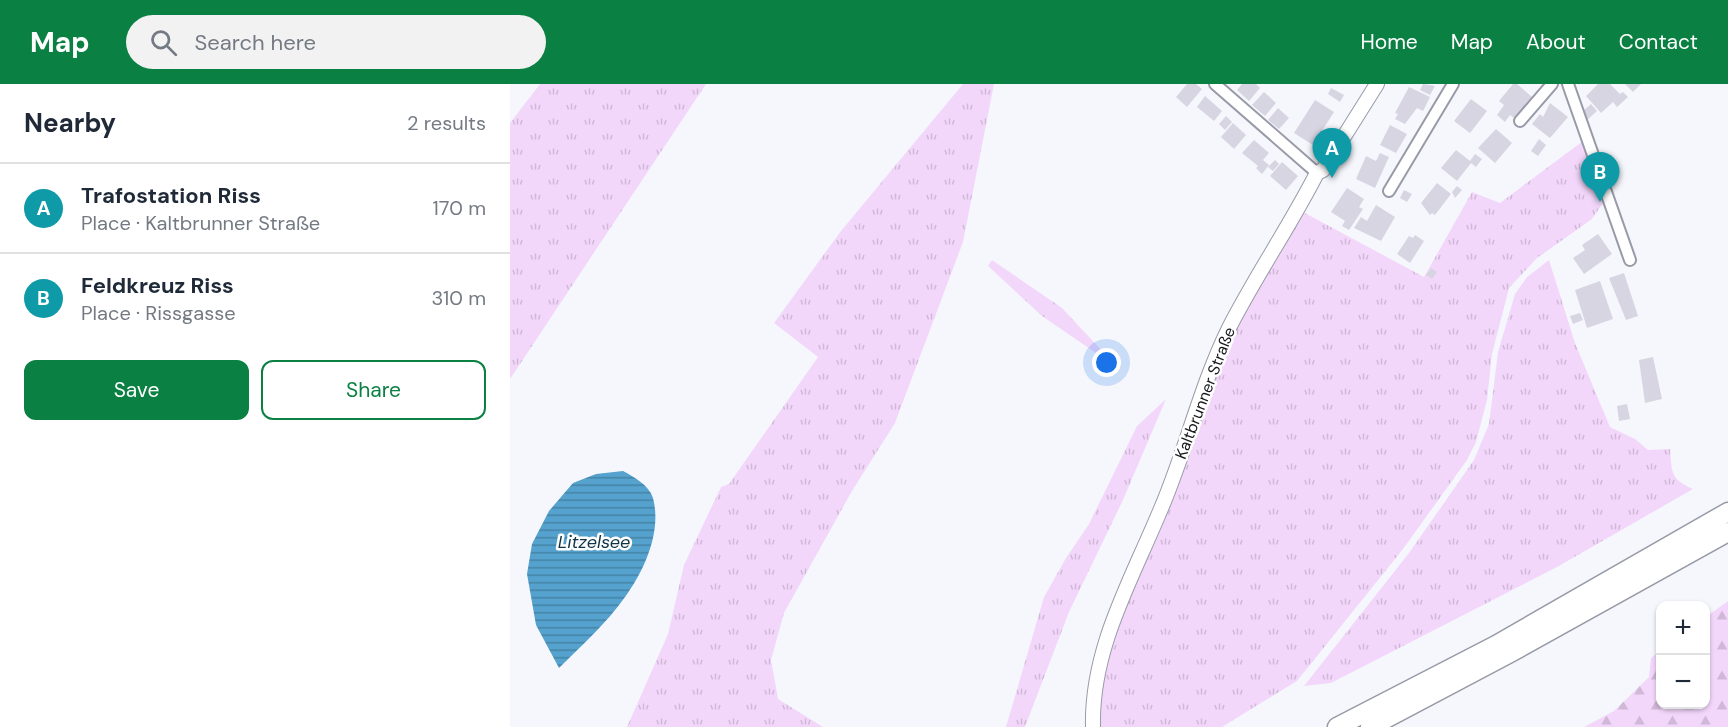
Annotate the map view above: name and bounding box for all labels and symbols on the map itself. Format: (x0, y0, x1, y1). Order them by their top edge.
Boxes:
pin: A (1312, 128, 1352, 178)
pin: B (1580, 152, 1620, 202)
street label: Kaltbrunner Straße (1170, 324, 1240, 462)
your location (1092, 348, 1121, 377)
water label: Litzelsee (558, 530, 630, 554)

